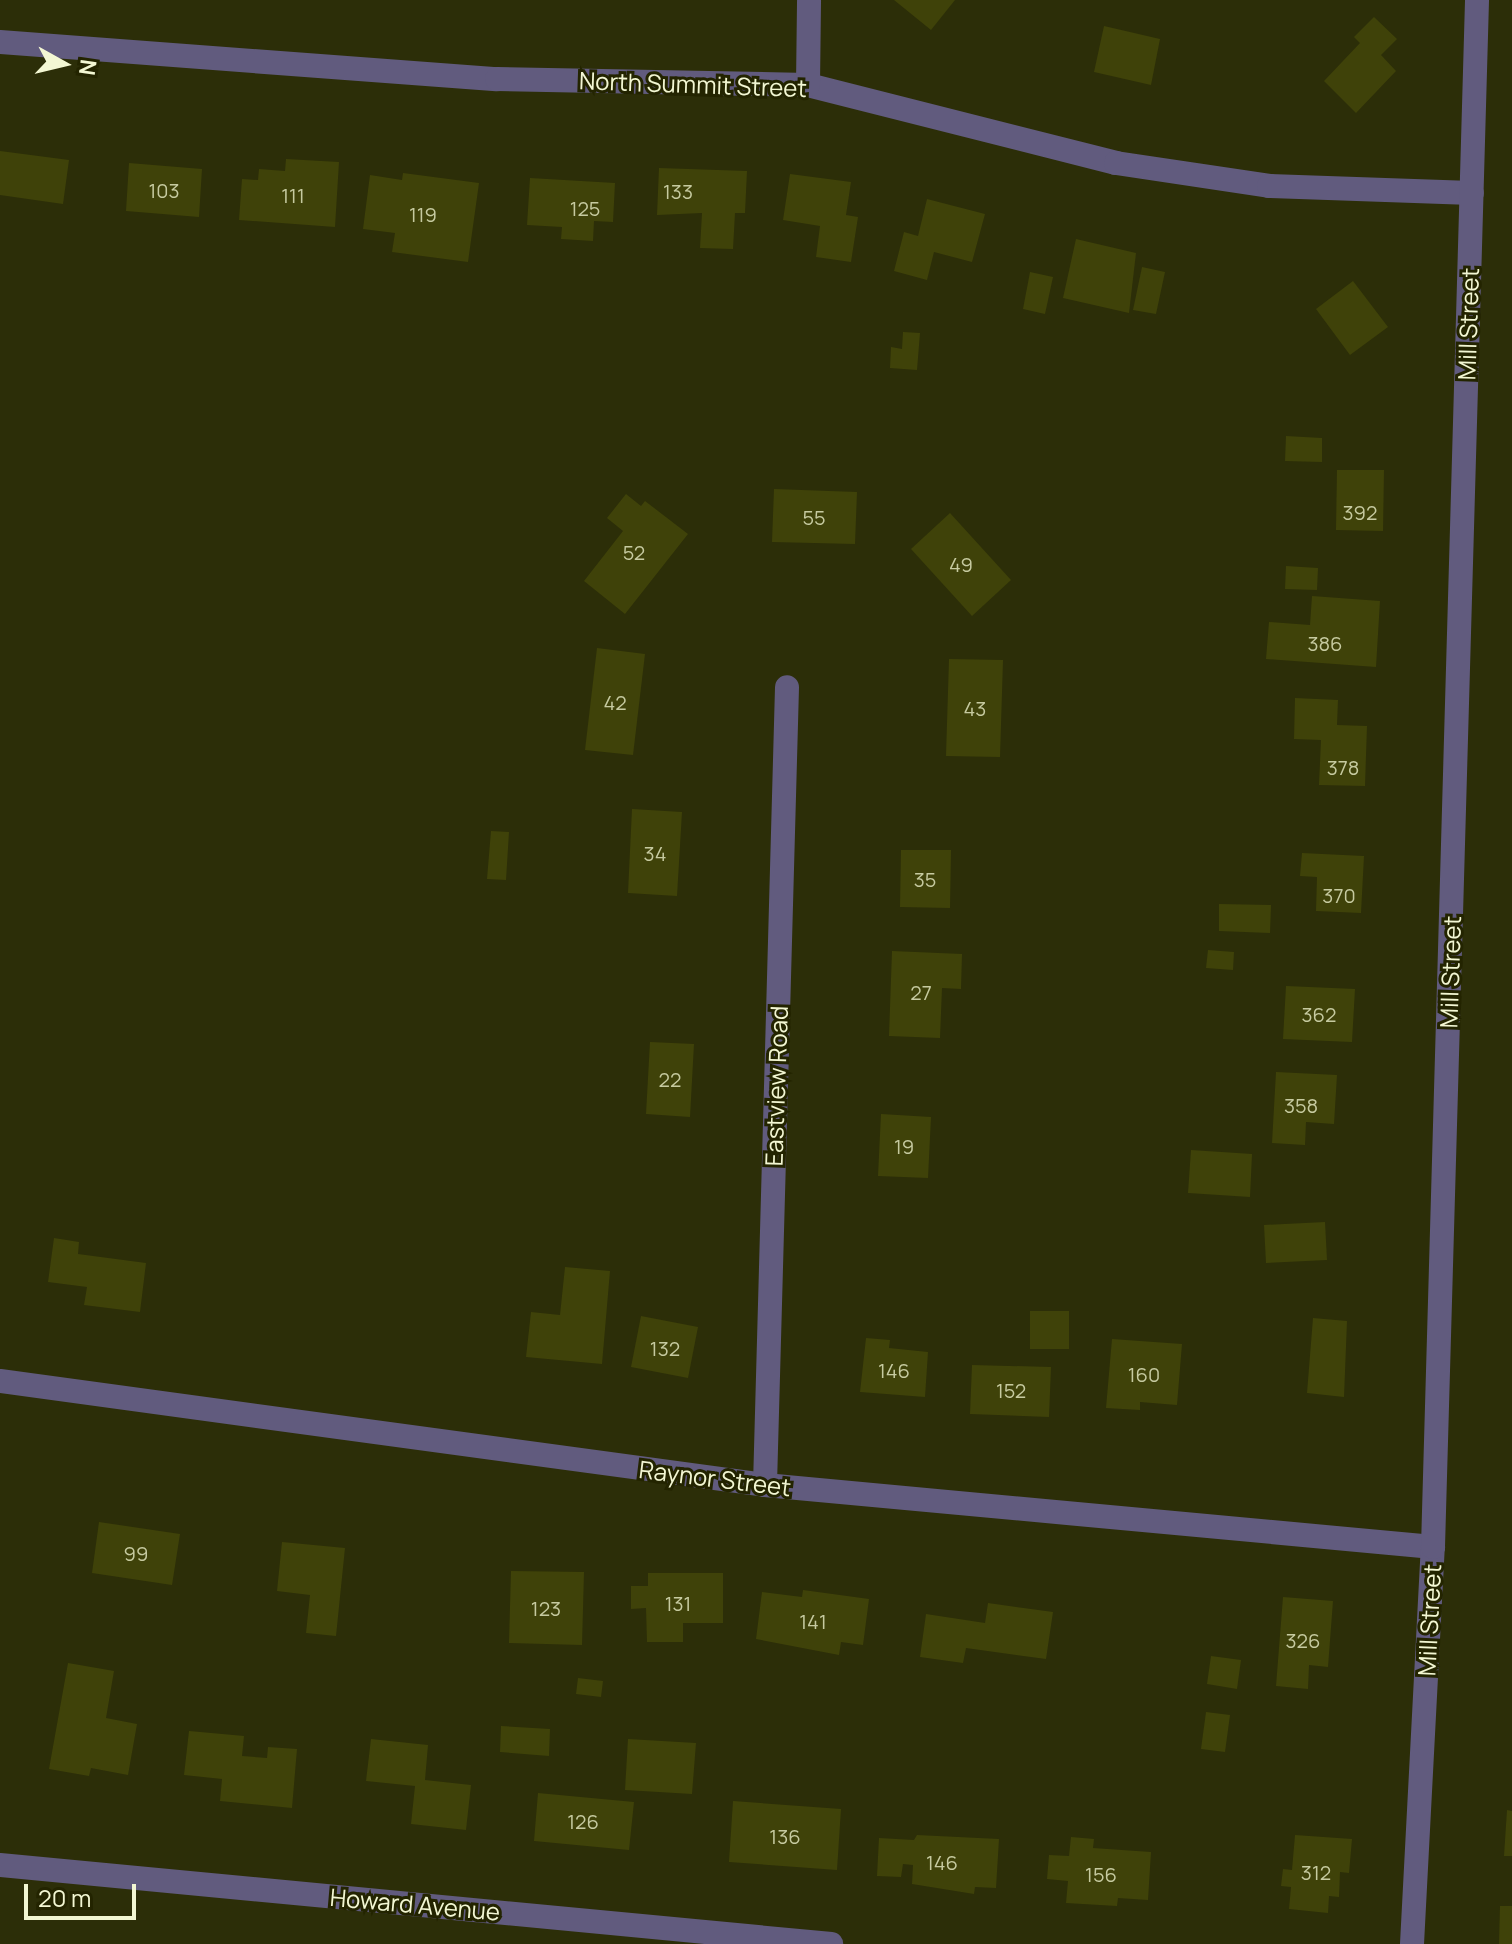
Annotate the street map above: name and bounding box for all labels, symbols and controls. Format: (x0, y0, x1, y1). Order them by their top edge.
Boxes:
north arrow (24, 24, 104, 104)
text: N (72, 57, 104, 77)
street label: North Summit Street (578, 66, 808, 102)
house number: 103 (148, 178, 180, 202)
house number: 133 (663, 179, 693, 203)
house number: 111 (281, 183, 305, 207)
house number: 125 (570, 196, 600, 220)
house number: 119 (409, 202, 437, 226)
street label: Mill Street (1452, 267, 1484, 381)
house number: 392 (1343, 500, 1377, 524)
house number: 55 (802, 505, 826, 529)
house number: 52 (623, 540, 645, 564)
house number: 49 (949, 552, 973, 576)
house number: 386 (1307, 631, 1343, 655)
house number: 42 (603, 690, 627, 714)
house number: 43 (964, 696, 986, 720)
house number: 378 (1327, 755, 1359, 779)
house number: 34 (644, 841, 666, 865)
house number: 35 (914, 867, 936, 891)
house number: 370 (1322, 883, 1356, 907)
street label: Mill Street (1434, 915, 1466, 1029)
house number: 27 (910, 980, 932, 1004)
house number: 362 (1302, 1002, 1336, 1026)
street label: Eastview Road (759, 1005, 793, 1167)
house number: 22 (659, 1067, 681, 1091)
house number: 358 (1284, 1093, 1318, 1117)
house number: 19 (894, 1134, 914, 1158)
house number: 132 (650, 1336, 680, 1360)
house number: 146 (878, 1358, 910, 1382)
house number: 160 (1128, 1362, 1160, 1386)
house number: 152 (996, 1378, 1026, 1402)
street label: Raynor Street (637, 1454, 793, 1502)
house number: 99 (124, 1541, 148, 1565)
street label: Mill Street (1412, 1563, 1446, 1677)
house number: 131 (665, 1591, 691, 1615)
house number: 123 (531, 1596, 561, 1620)
house number: 141 (799, 1609, 827, 1633)
house number: 326 (1286, 1628, 1320, 1652)
house number: 126 (567, 1809, 599, 1833)
house number: 136 (769, 1824, 801, 1848)
house number: 146 (926, 1850, 958, 1874)
house number: 312 (1301, 1860, 1331, 1884)
house number: 156 (1085, 1862, 1117, 1886)
scale bar (28, 1868, 140, 1918)
text: 20 m (38, 1881, 91, 1914)
street label: Howard Avenue (329, 1882, 501, 1926)

